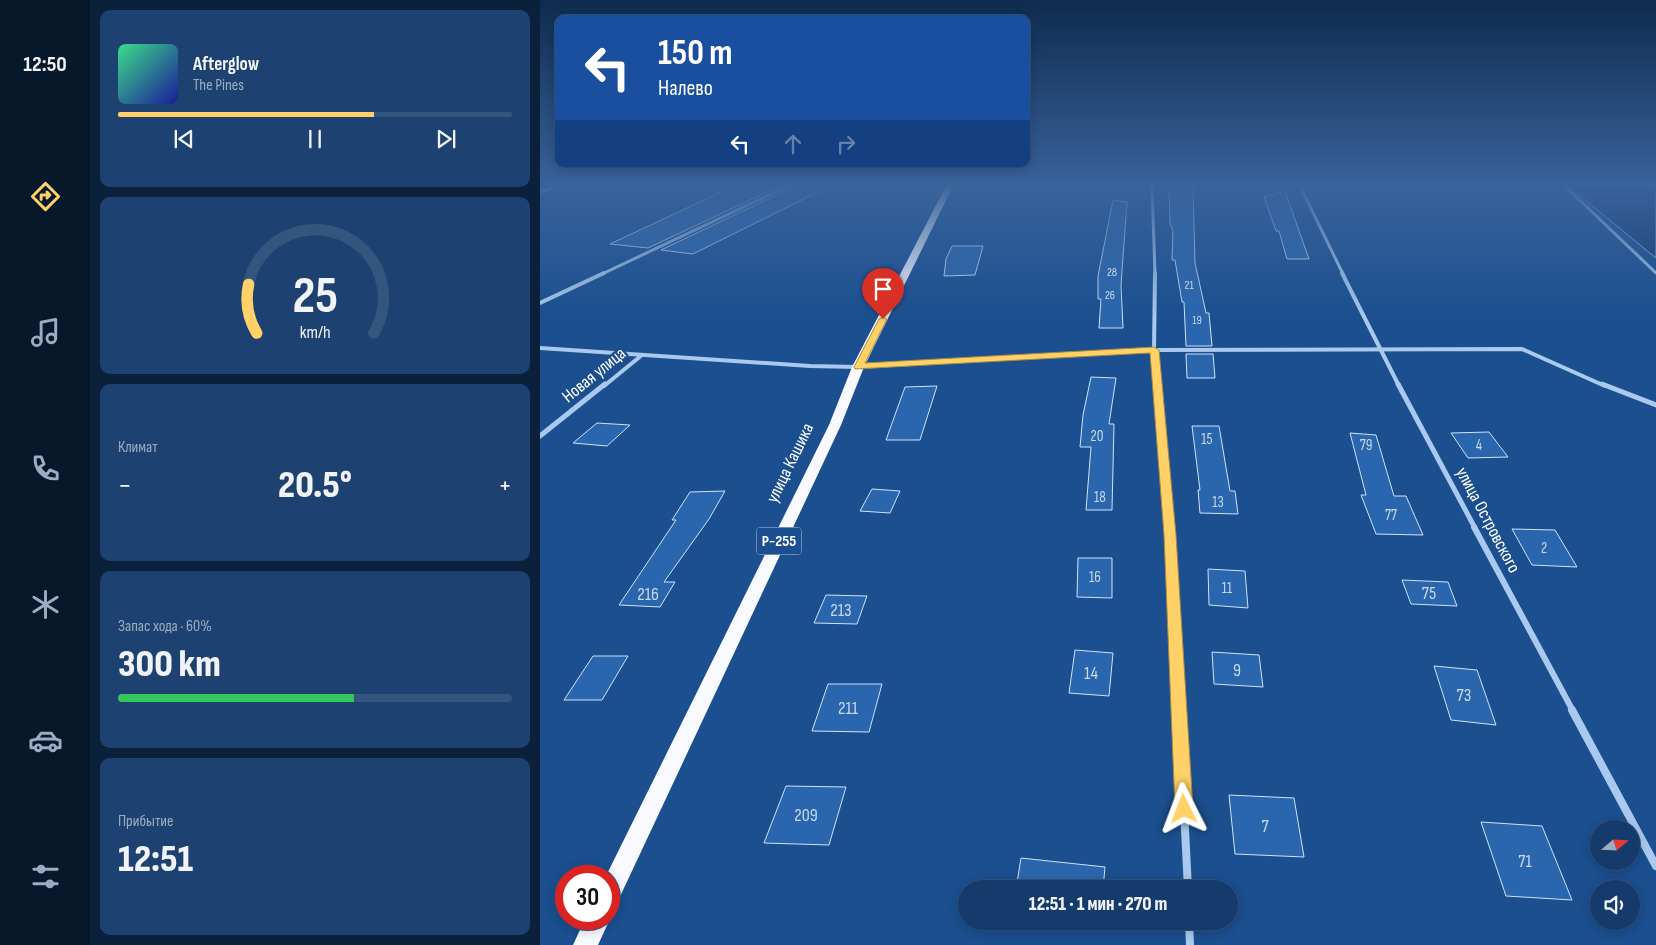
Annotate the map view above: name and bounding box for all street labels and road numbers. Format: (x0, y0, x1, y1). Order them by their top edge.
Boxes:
street label: Новая улица (558, 343, 630, 407)
street label: улица Кашика (762, 420, 818, 506)
street label: улица Островского (1451, 464, 1525, 576)
road number: Р-255 (756, 528, 802, 554)

